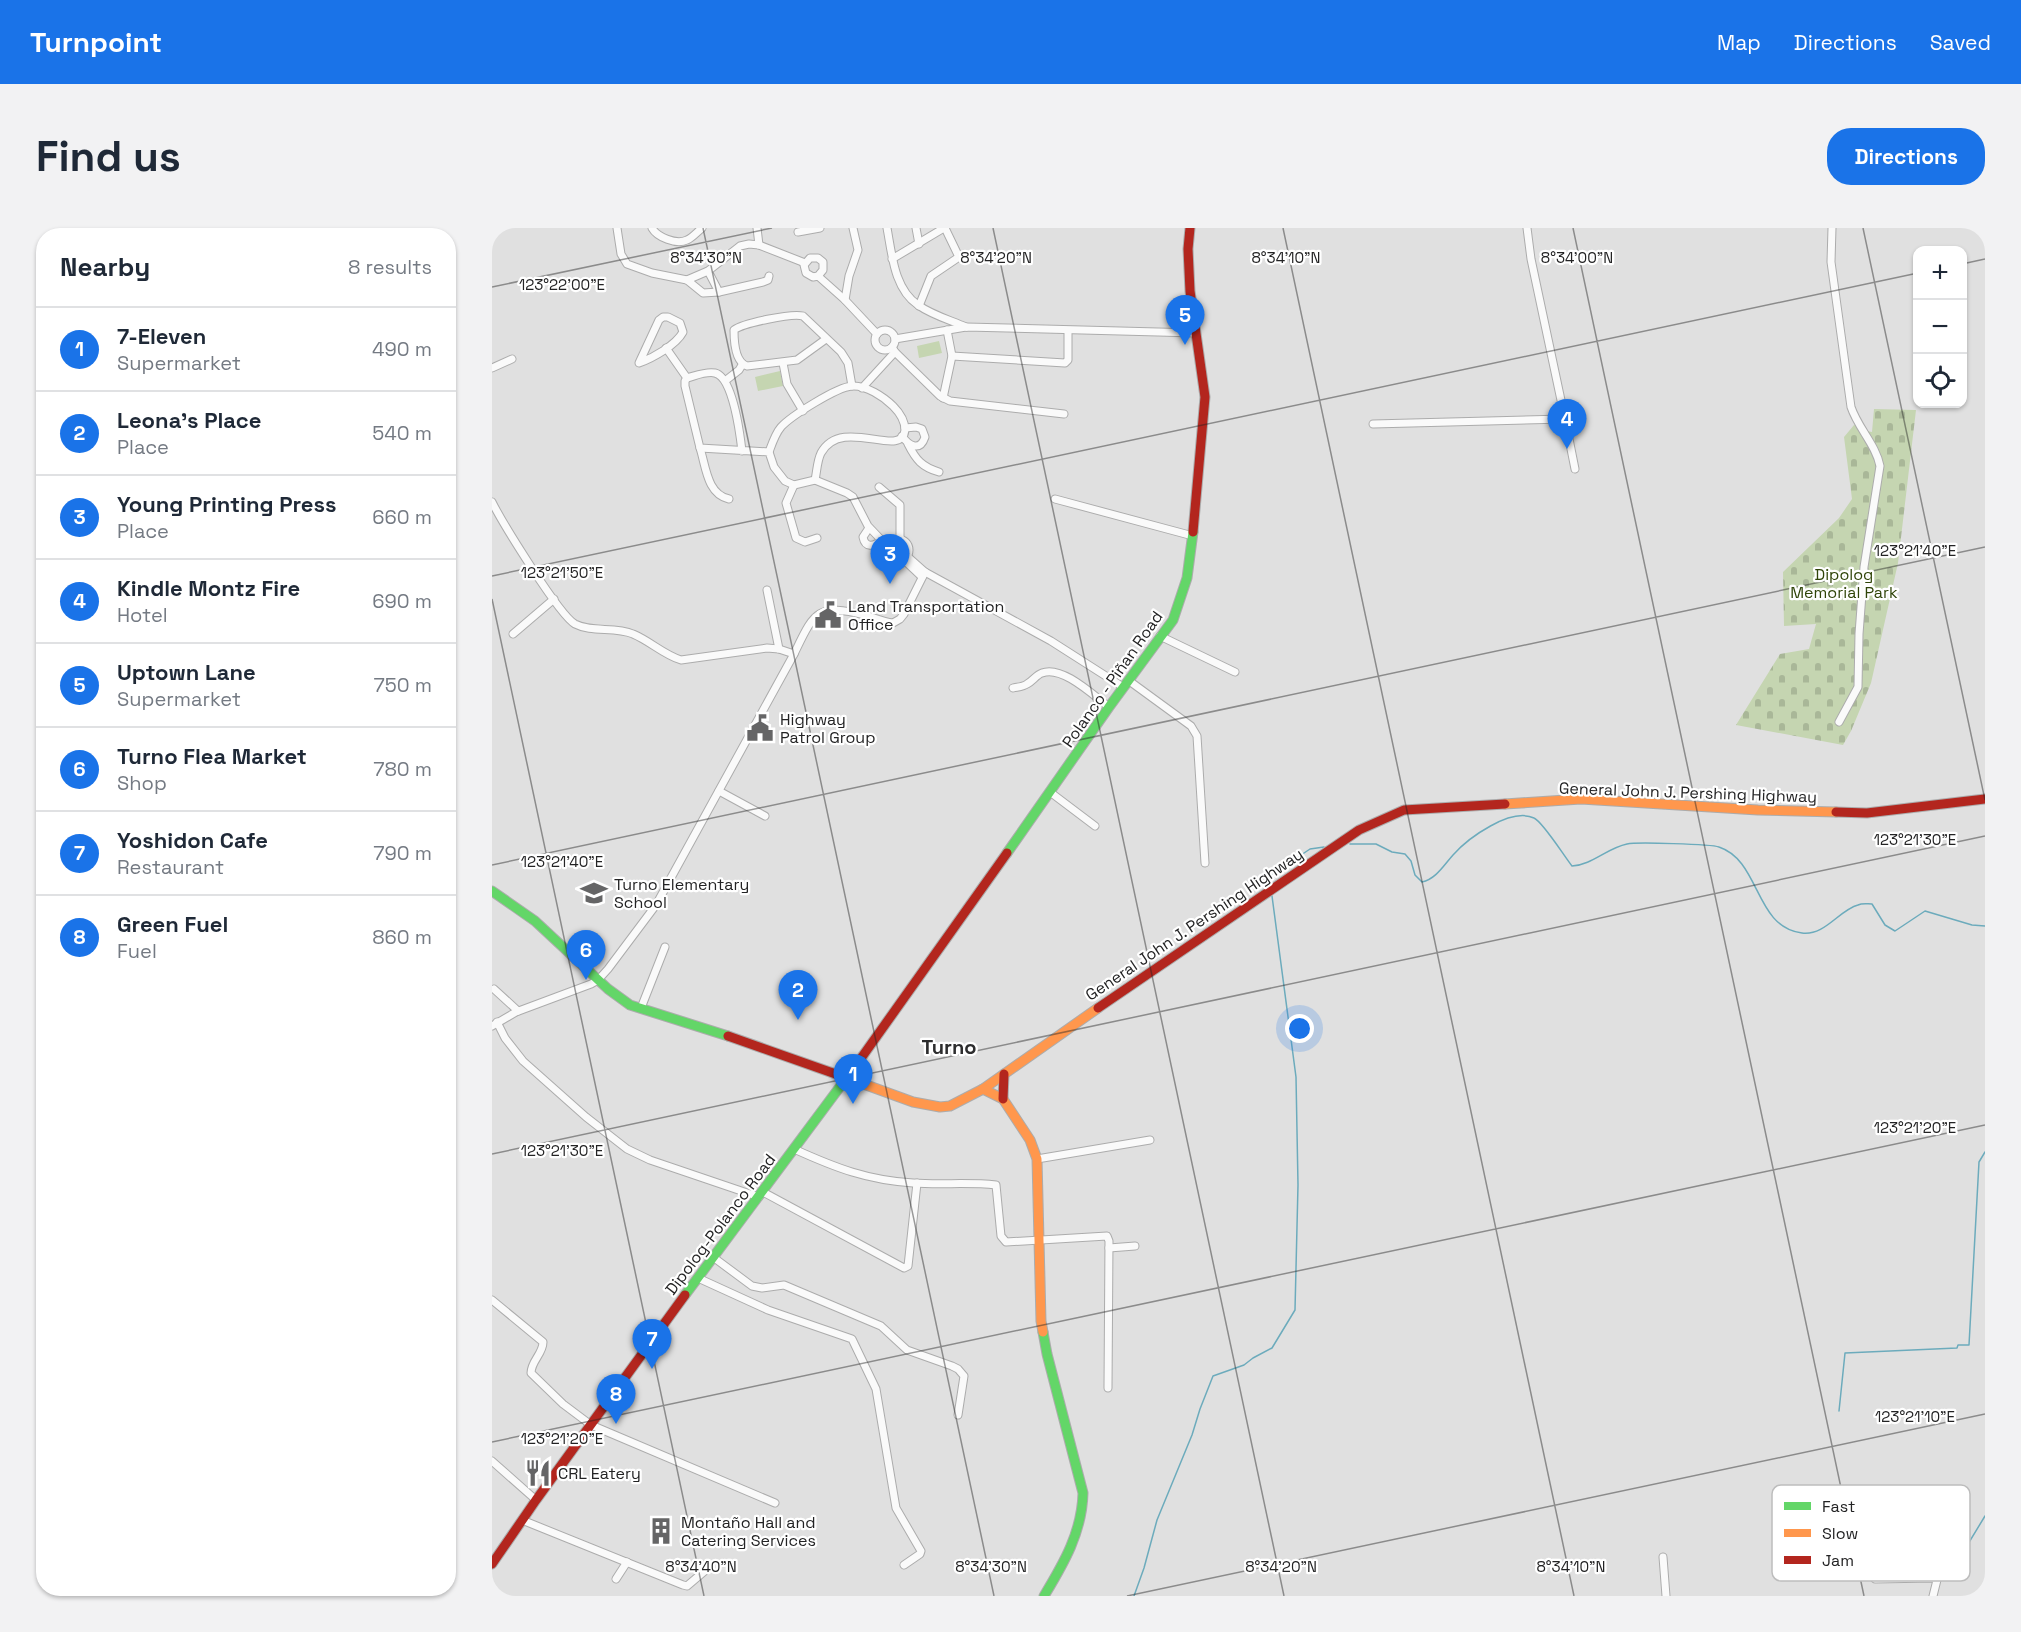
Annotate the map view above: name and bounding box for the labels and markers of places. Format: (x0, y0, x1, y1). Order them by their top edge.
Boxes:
pin: 5 (1166, 296, 1204, 345)
pin: 4 (1548, 400, 1586, 449)
pin: 3 (870, 534, 910, 584)
place label: Land Transportation Office (848, 596, 1004, 635)
public building icon: Land Transportation Office (813, 600, 843, 630)
place label: Highway Patrol Group (780, 709, 875, 748)
public building icon: Highway Patrol Group (745, 713, 775, 743)
place label: Turno Elementary School (614, 874, 749, 913)
school or university icon: Turno Elementary School (579, 878, 609, 908)
pin: 6 (566, 930, 605, 980)
pin: 2 (778, 970, 818, 1020)
pin: 1 (834, 1054, 872, 1104)
pin: 7 (632, 1320, 672, 1369)
pin: 8 (596, 1374, 636, 1424)
restaurant icon: CRL Eatery (523, 1458, 553, 1488)
place label: CRL Eatery (558, 1463, 641, 1484)
place label: Montaño Hall and Catering Services (681, 1512, 816, 1551)
building icon: Montaño Hall and Catering Services (646, 1516, 676, 1546)

